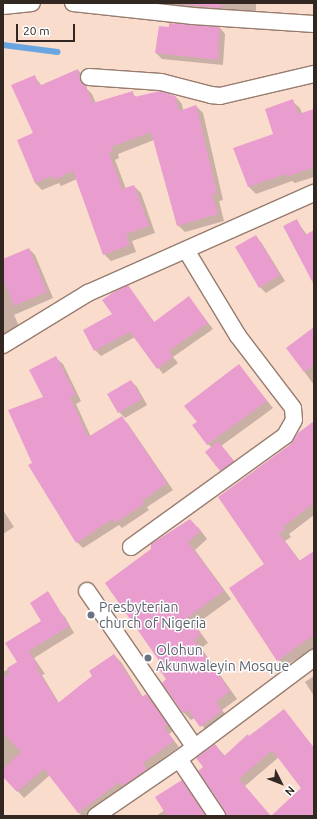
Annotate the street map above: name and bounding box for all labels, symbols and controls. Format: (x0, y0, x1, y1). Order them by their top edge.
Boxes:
scale bar (18, 16, 77, 42)
text: 20 m (23, 24, 50, 37)
place label: Presbyterian church of Nigeria (99, 599, 206, 632)
marker: Presbyterian church of Nigeria (86, 610, 96, 620)
place label: Olohun Akunwaleyin Mosque (156, 642, 289, 674)
marker: Olohun Akunwaleyin Mosque (143, 653, 153, 663)
north arrow (261, 763, 301, 803)
text: N (283, 784, 297, 798)

